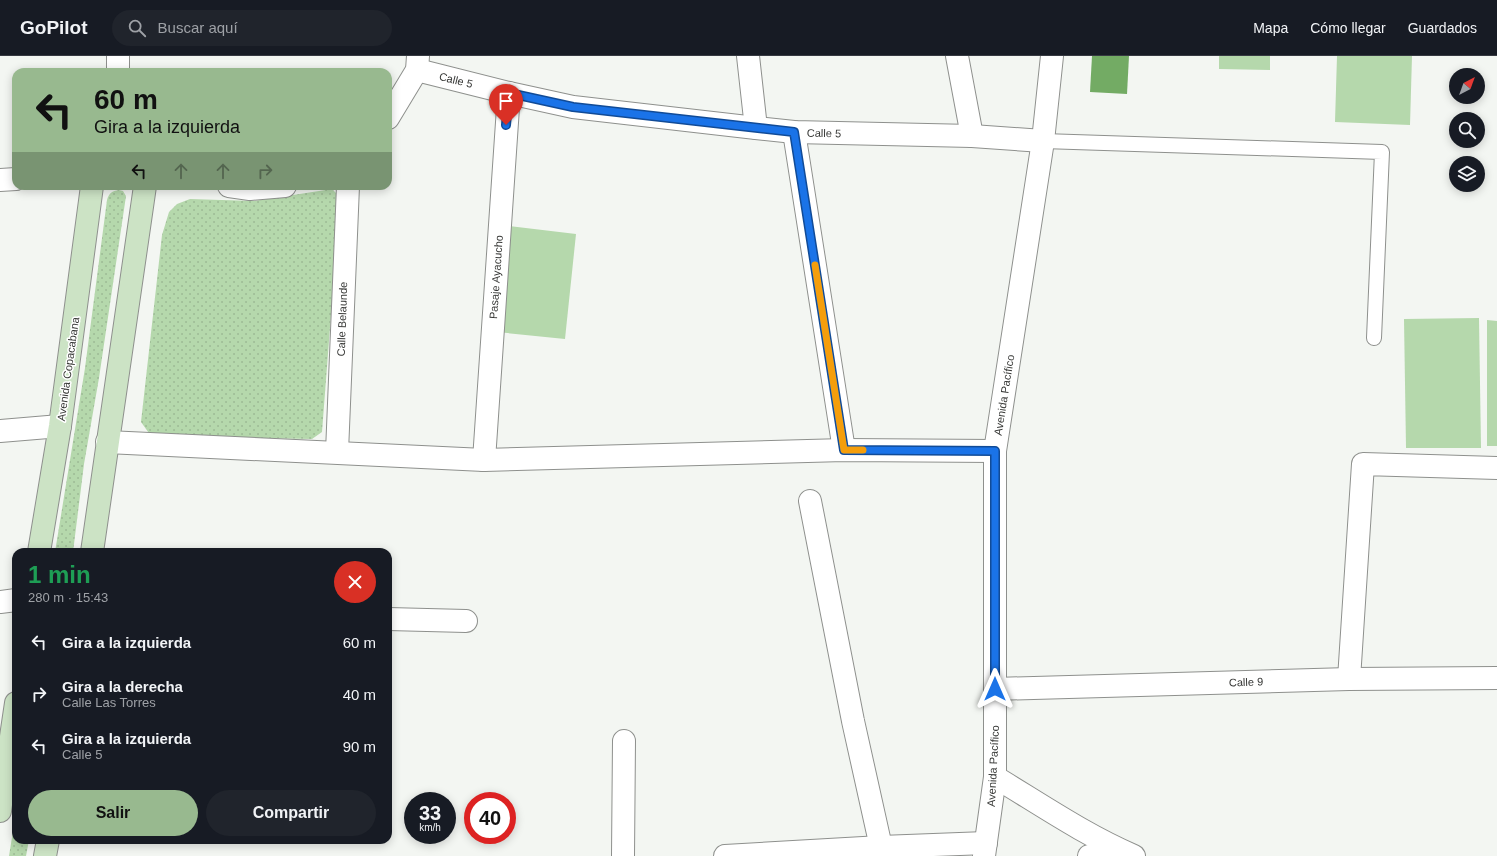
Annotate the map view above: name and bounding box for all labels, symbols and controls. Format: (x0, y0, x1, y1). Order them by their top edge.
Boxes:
search box (112, 10, 392, 46)
text: GoPilot (20, 17, 88, 38)
icon: search (126, 17, 148, 39)
text: Buscar aquí (158, 19, 238, 36)
text: Mapa (1253, 20, 1288, 36)
text: Cómo llegar (1310, 20, 1386, 36)
text: Guardados (1408, 20, 1477, 36)
north arrow (1449, 68, 1485, 104)
map controls (1449, 68, 1485, 192)
street label: Calle 5 (438, 70, 474, 90)
icon: left (28, 84, 80, 136)
text: 60 m (94, 84, 158, 115)
pin (489, 84, 523, 125)
icon: arrive (495, 90, 517, 112)
button: search (1449, 112, 1485, 148)
text: Gira a la izquierda (94, 117, 240, 137)
street label: Calle 5 (807, 127, 841, 139)
button: layers (1449, 156, 1485, 192)
icon: left (128, 160, 150, 182)
icon: ahead (170, 160, 192, 182)
icon: ahead (212, 160, 234, 182)
icon: right (254, 160, 276, 182)
street label: Pasaje Ayacucho (487, 235, 505, 319)
street label: Calle Belaunde (335, 282, 349, 356)
street label: Avenida Copacabana (55, 315, 81, 422)
street label: Avenida Pacífico (992, 354, 1016, 436)
text: 1 min (28, 561, 91, 588)
button: close (334, 561, 376, 603)
text: 280 m · 15:43 (28, 590, 108, 605)
icon: left (28, 631, 50, 653)
text: Gira a la izquierda (62, 634, 191, 651)
text: 60 m (343, 634, 376, 651)
position arrow (974, 668, 1016, 710)
street label: Calle 9 (1229, 675, 1263, 689)
text: Gira a la derecha (62, 678, 183, 695)
icon: right (28, 683, 50, 705)
text: 40 m (343, 686, 376, 703)
text: Calle Las Torres (62, 695, 156, 710)
street label: Avenida Pacífico (985, 725, 1001, 807)
text: Gira a la izquierda (62, 730, 191, 747)
icon: left (28, 735, 50, 757)
text: 90 m (343, 738, 376, 755)
text: Calle 5 (62, 747, 102, 762)
button: Salir (28, 790, 198, 836)
button: Compartir (206, 790, 376, 836)
speed limit sign: 40 (464, 792, 516, 844)
text: 33 (419, 802, 441, 824)
text: km/h (419, 822, 441, 833)

